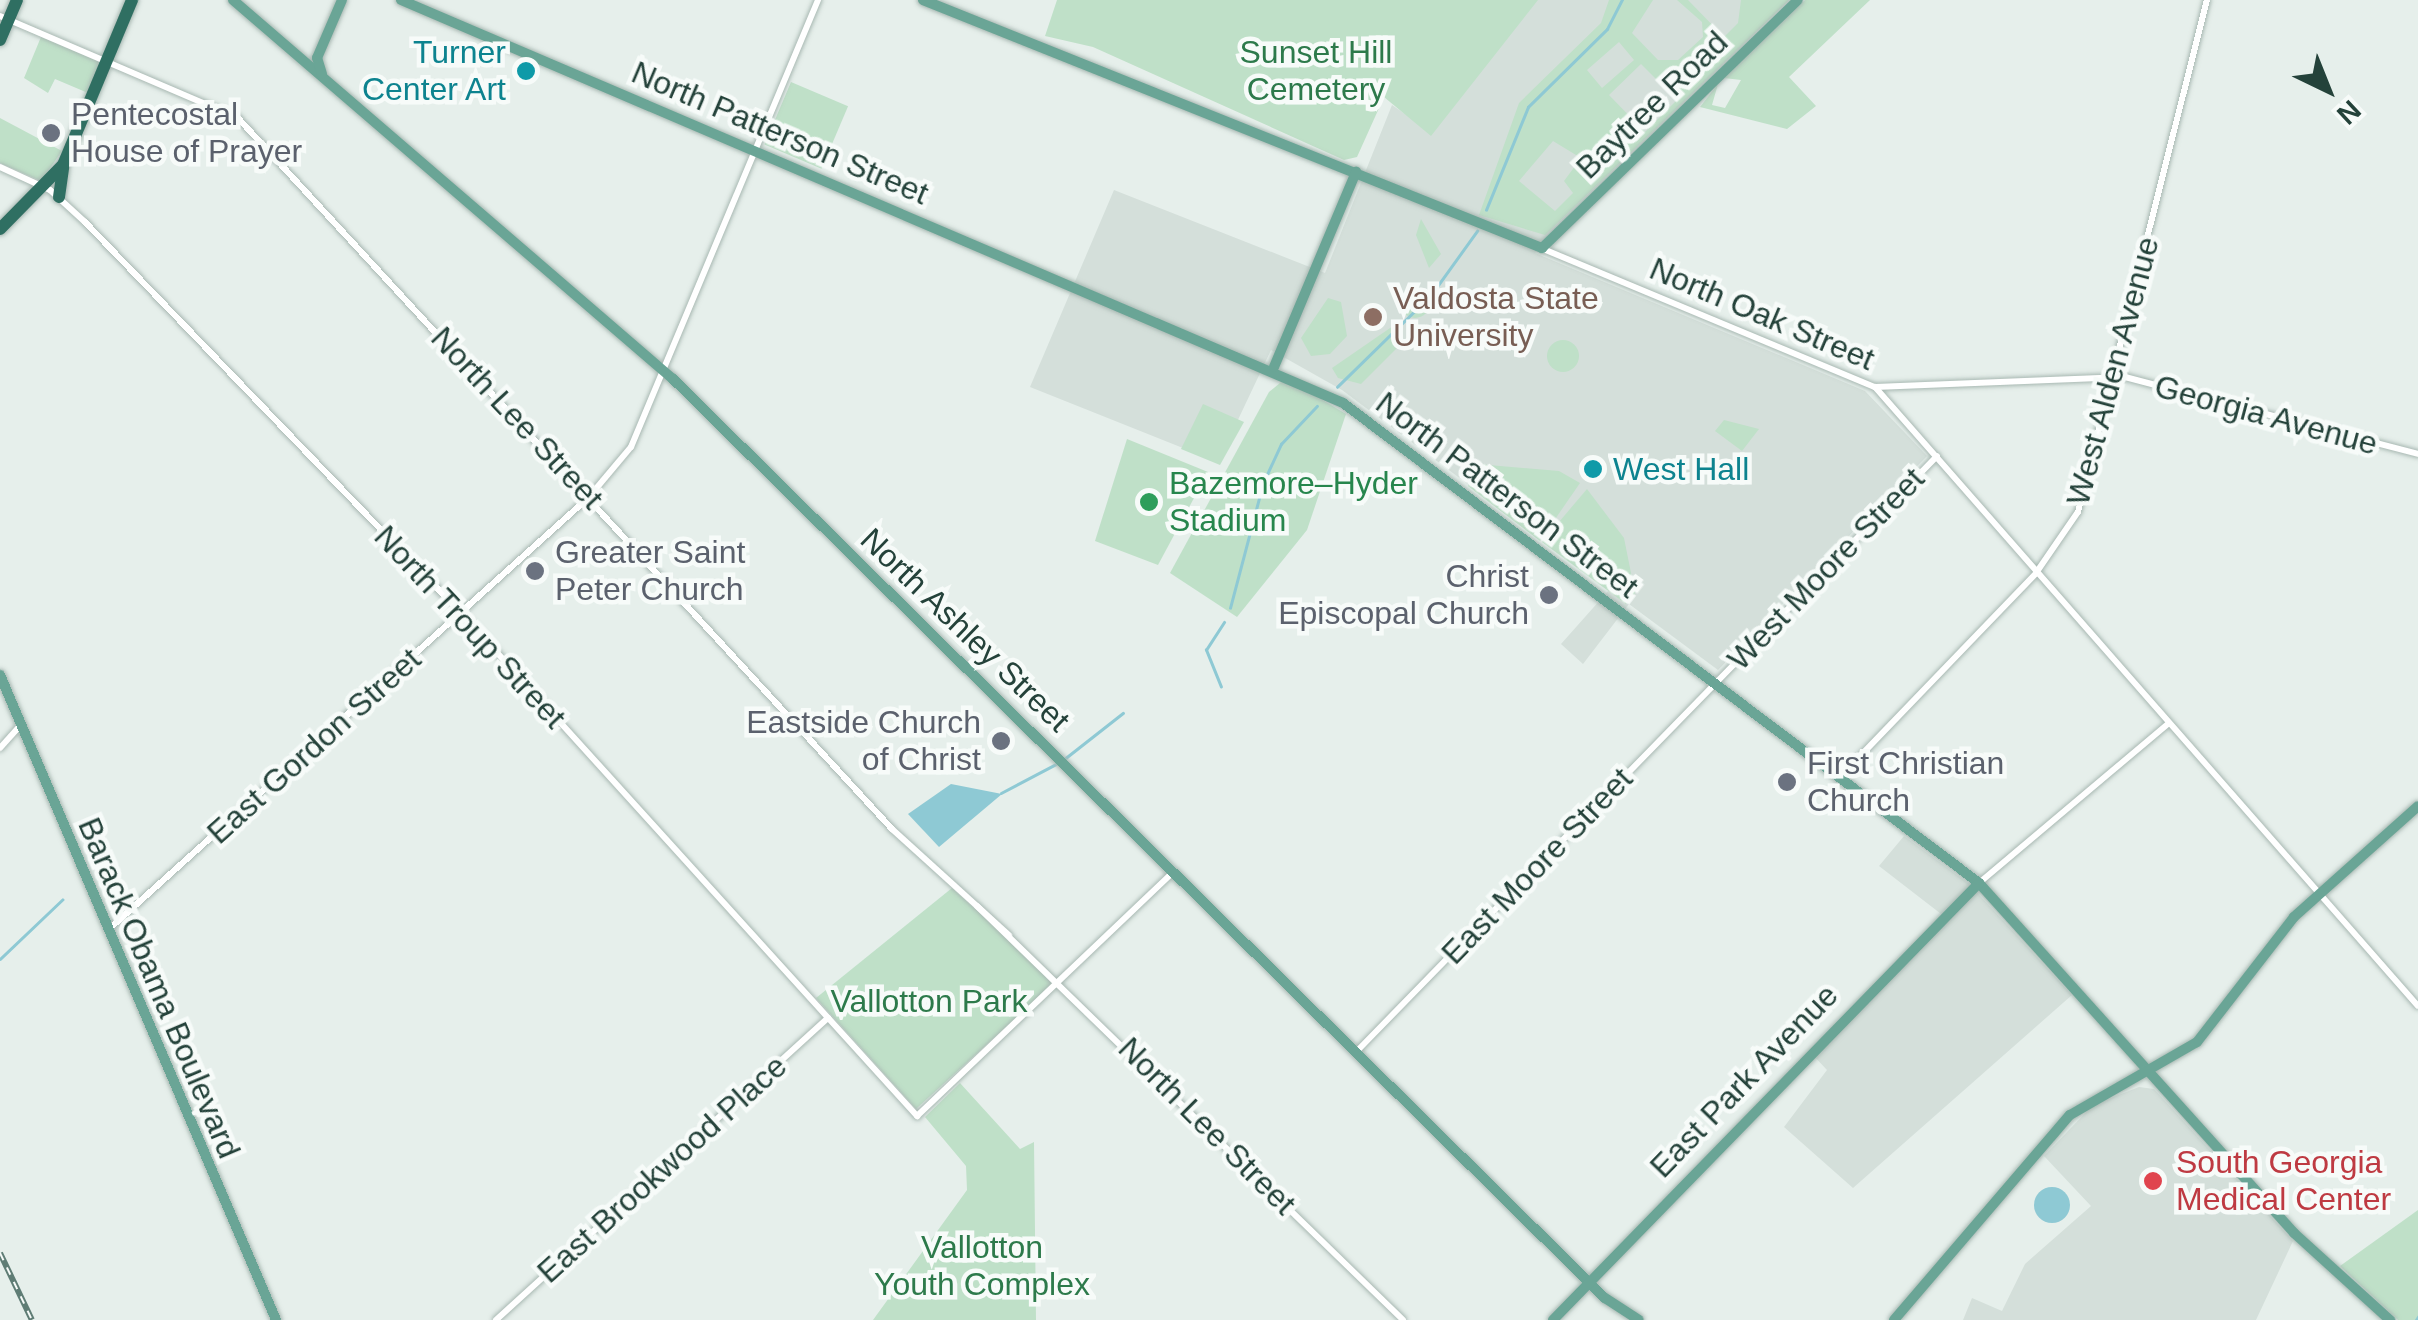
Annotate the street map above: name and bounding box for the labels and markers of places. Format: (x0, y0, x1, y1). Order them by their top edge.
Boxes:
place label: Turner Center Art (360, 34, 506, 109)
marker: Turner Center Art (515, 60, 537, 82)
place label: Pentecostal House of Prayer (71, 96, 302, 171)
marker: Pentecostal House of Prayer (40, 122, 62, 144)
place label: Valdosta State University (1393, 280, 1599, 355)
marker: Valdosta State University (1362, 306, 1384, 328)
place label: West Hall (1613, 450, 1749, 488)
marker: West Hall (1582, 458, 1604, 480)
place label: Bazemore–Hyder Stadium (1169, 465, 1418, 540)
marker: Bazemore–Hyder Stadium (1138, 491, 1160, 513)
place label: Greater Saint Peter Church (555, 534, 745, 609)
place label: Christ Episcopal Church (1278, 558, 1529, 633)
marker: Greater Saint Peter Church (524, 560, 546, 582)
marker: Christ Episcopal Church (1538, 584, 1560, 606)
place label: Eastside Church of Christ (746, 704, 981, 779)
marker: Eastside Church of Christ (990, 730, 1012, 752)
place label: First Christian Church (1807, 745, 2004, 820)
marker: First Christian Church (1776, 771, 1798, 793)
place label: South Georgia Medical Center (2176, 1144, 2391, 1219)
marker: South Georgia Medical Center (2140, 1168, 2166, 1194)

